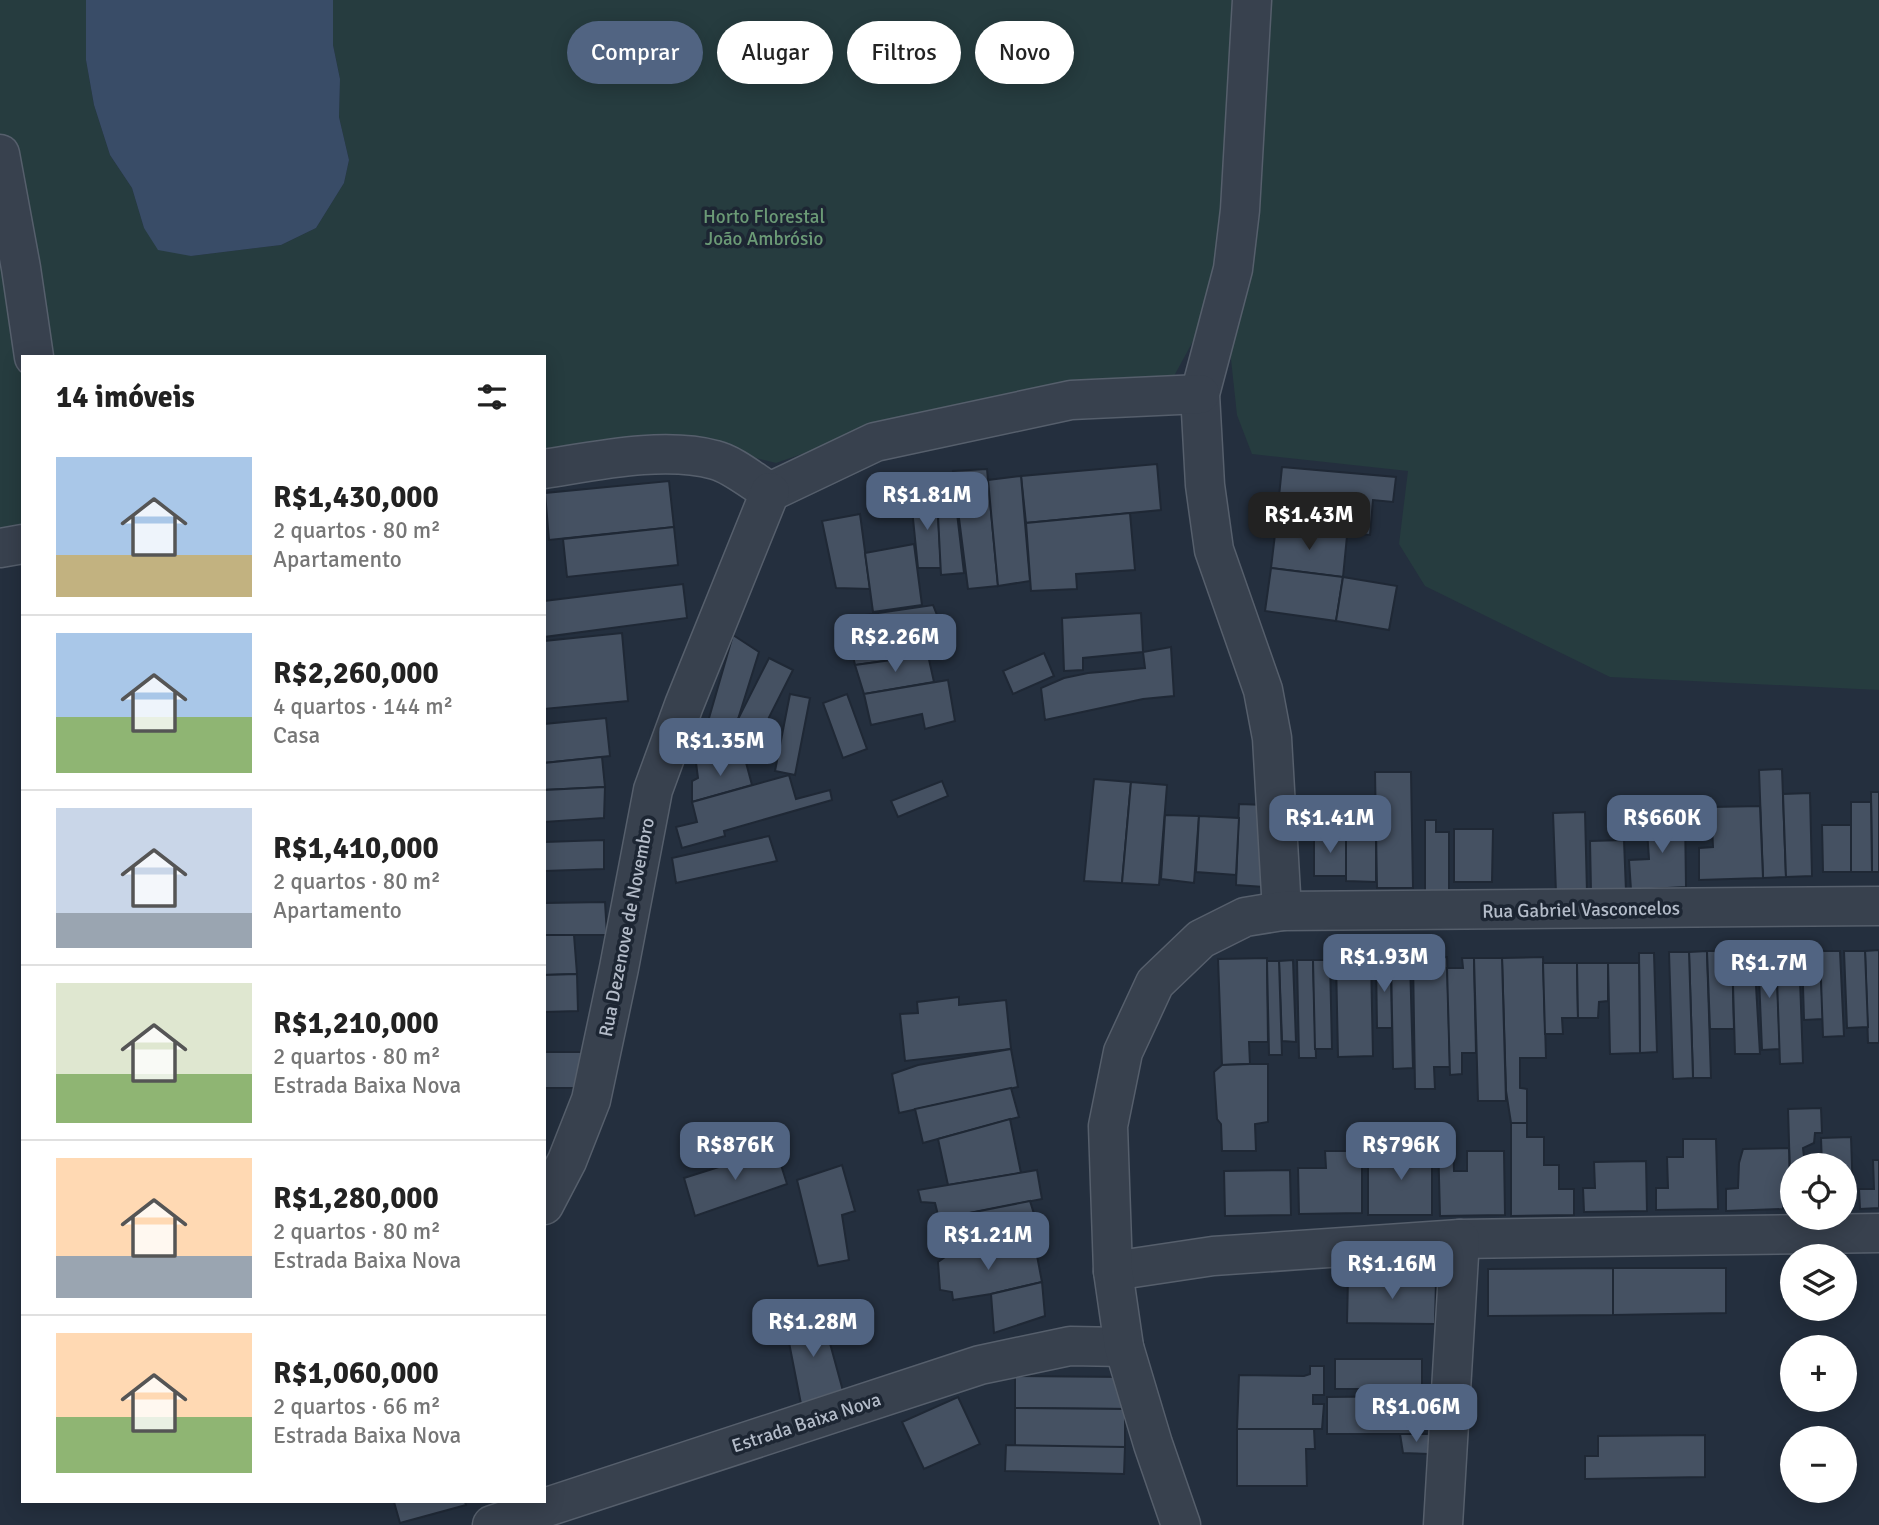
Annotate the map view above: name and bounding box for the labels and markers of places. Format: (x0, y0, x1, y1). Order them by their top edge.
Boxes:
pin: R$1.81M (862, 472, 992, 532)
pin: R$1.43M (1244, 492, 1374, 552)
pin: R$2.26M (830, 614, 960, 674)
pin: R$1.35M (655, 718, 785, 778)
pin: R$1.41M (1265, 796, 1395, 855)
pin: R$660K (1605, 796, 1719, 855)
pin: R$1.93M (1319, 934, 1449, 994)
pin: R$1.7M (1712, 940, 1826, 1000)
pin: R$876K (678, 1122, 792, 1182)
pin: R$796K (1344, 1122, 1458, 1182)
pin: R$1.21M (923, 1212, 1053, 1272)
pin: R$1.16M (1327, 1242, 1457, 1301)
pin: R$1.28M (748, 1300, 878, 1359)
pin: R$1.06M (1351, 1384, 1481, 1444)

